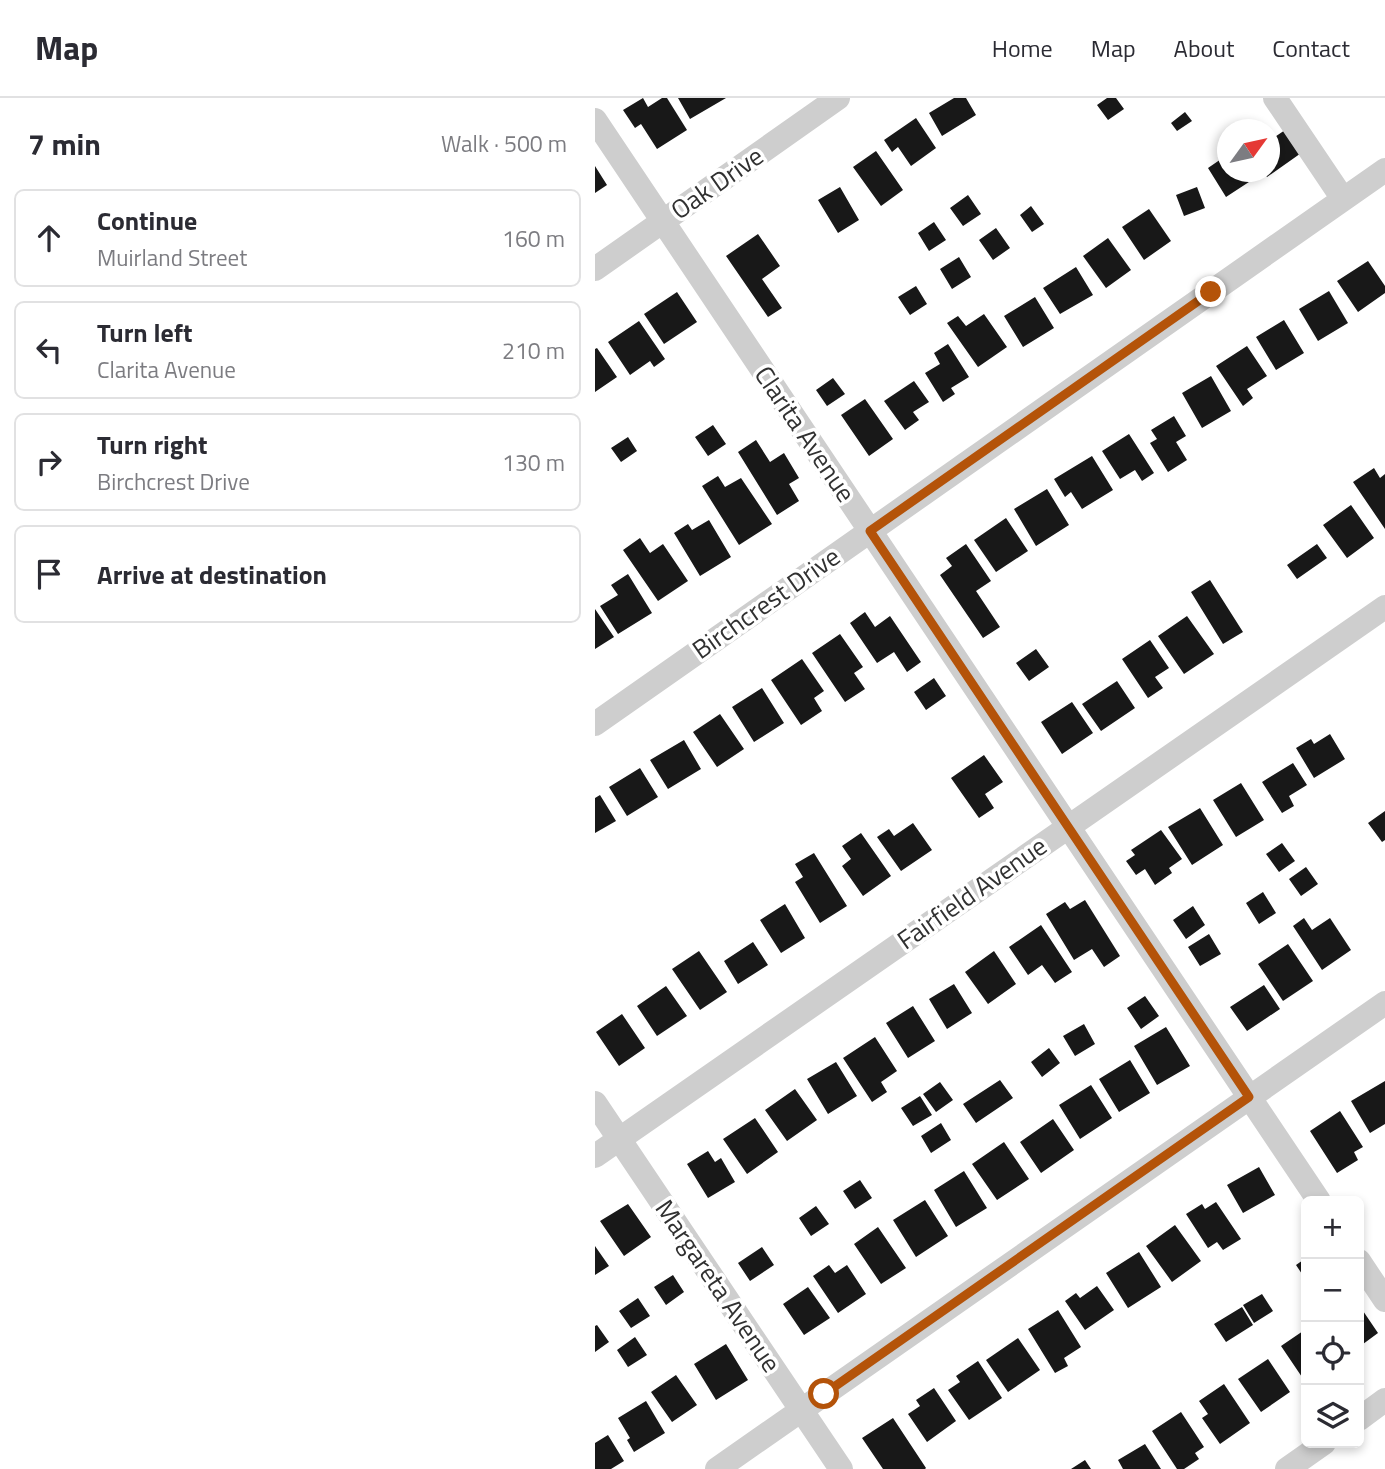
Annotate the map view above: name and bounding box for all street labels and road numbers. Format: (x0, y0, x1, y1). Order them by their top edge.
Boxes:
street label: Oak Drive (662, 136, 771, 229)
street label: Clarita Avenue (745, 358, 865, 510)
street label: Birchcrest Drive (684, 537, 848, 668)
street label: Fairfield Avenue (889, 826, 1054, 959)
street label: Margareta Avenue (646, 1191, 791, 1380)

